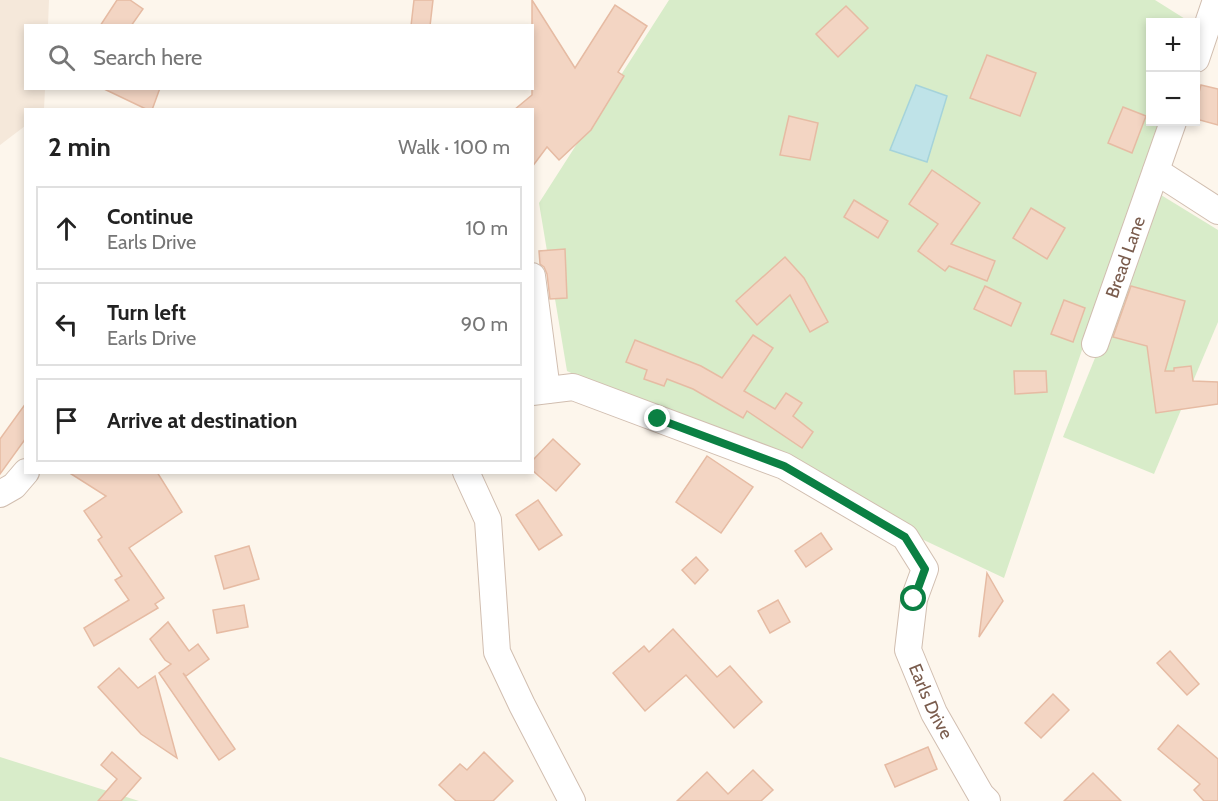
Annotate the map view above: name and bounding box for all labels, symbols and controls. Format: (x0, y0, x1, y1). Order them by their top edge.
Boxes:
map controls (1146, 18, 1200, 126)
button: + (1146, 18, 1200, 72)
search box (24, 24, 534, 90)
icon: search (45, 41, 78, 74)
text: Search here (93, 44, 202, 71)
button: − (1146, 72, 1200, 126)
text: 2 min (48, 131, 111, 163)
text: Walk · 100 m (398, 135, 510, 159)
text: Continue (107, 203, 193, 230)
icon: ahead (50, 212, 83, 245)
street label: Bread Lane (1101, 213, 1150, 301)
text: 10 m (465, 216, 508, 240)
text: Earls Drive (107, 230, 196, 254)
text: Turn left (107, 299, 186, 326)
icon: left (50, 308, 83, 341)
text: 90 m (461, 312, 508, 336)
text: Earls Drive (107, 326, 196, 350)
icon: arrive (50, 404, 83, 437)
route end (644, 405, 670, 431)
text: Arrive at destination (107, 407, 297, 434)
route start (900, 585, 926, 611)
street label: Earls Drive (904, 660, 958, 743)

